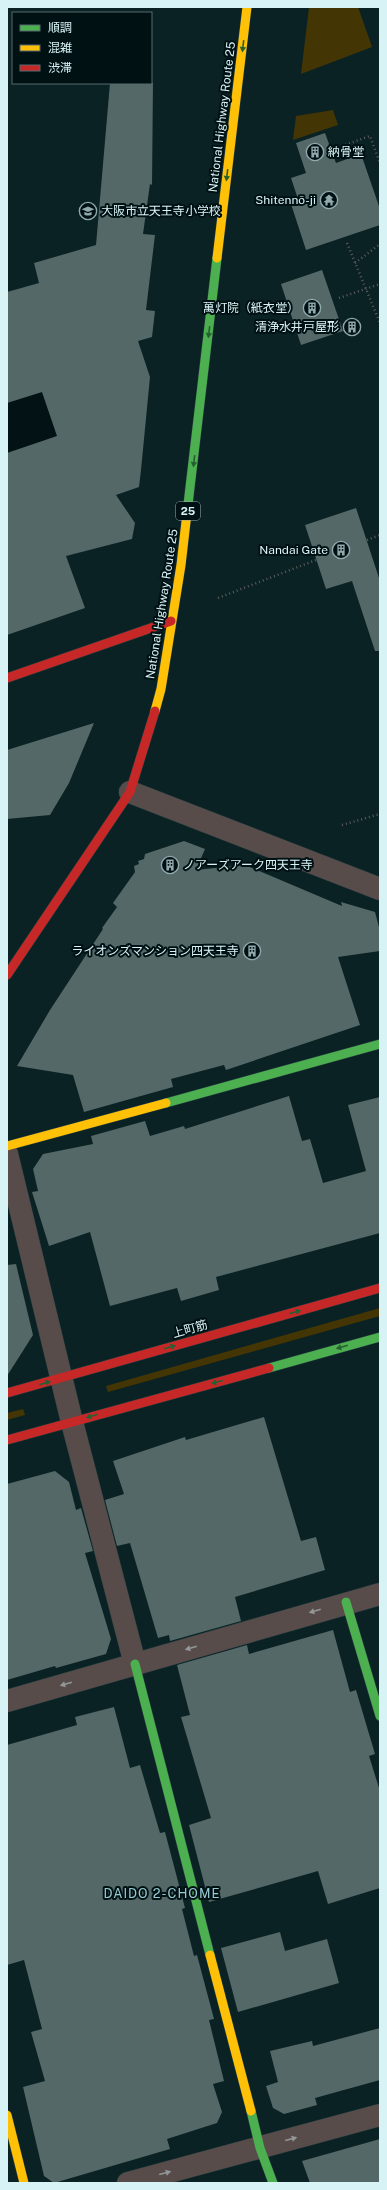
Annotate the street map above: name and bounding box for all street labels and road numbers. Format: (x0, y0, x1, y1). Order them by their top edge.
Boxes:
street label: National Highway Route 25 (206, 40, 238, 193)
road number: 25 (176, 502, 200, 520)
street label: National Highway Route 25 (143, 528, 181, 680)
street label: 上町筋 (171, 1317, 209, 1341)

